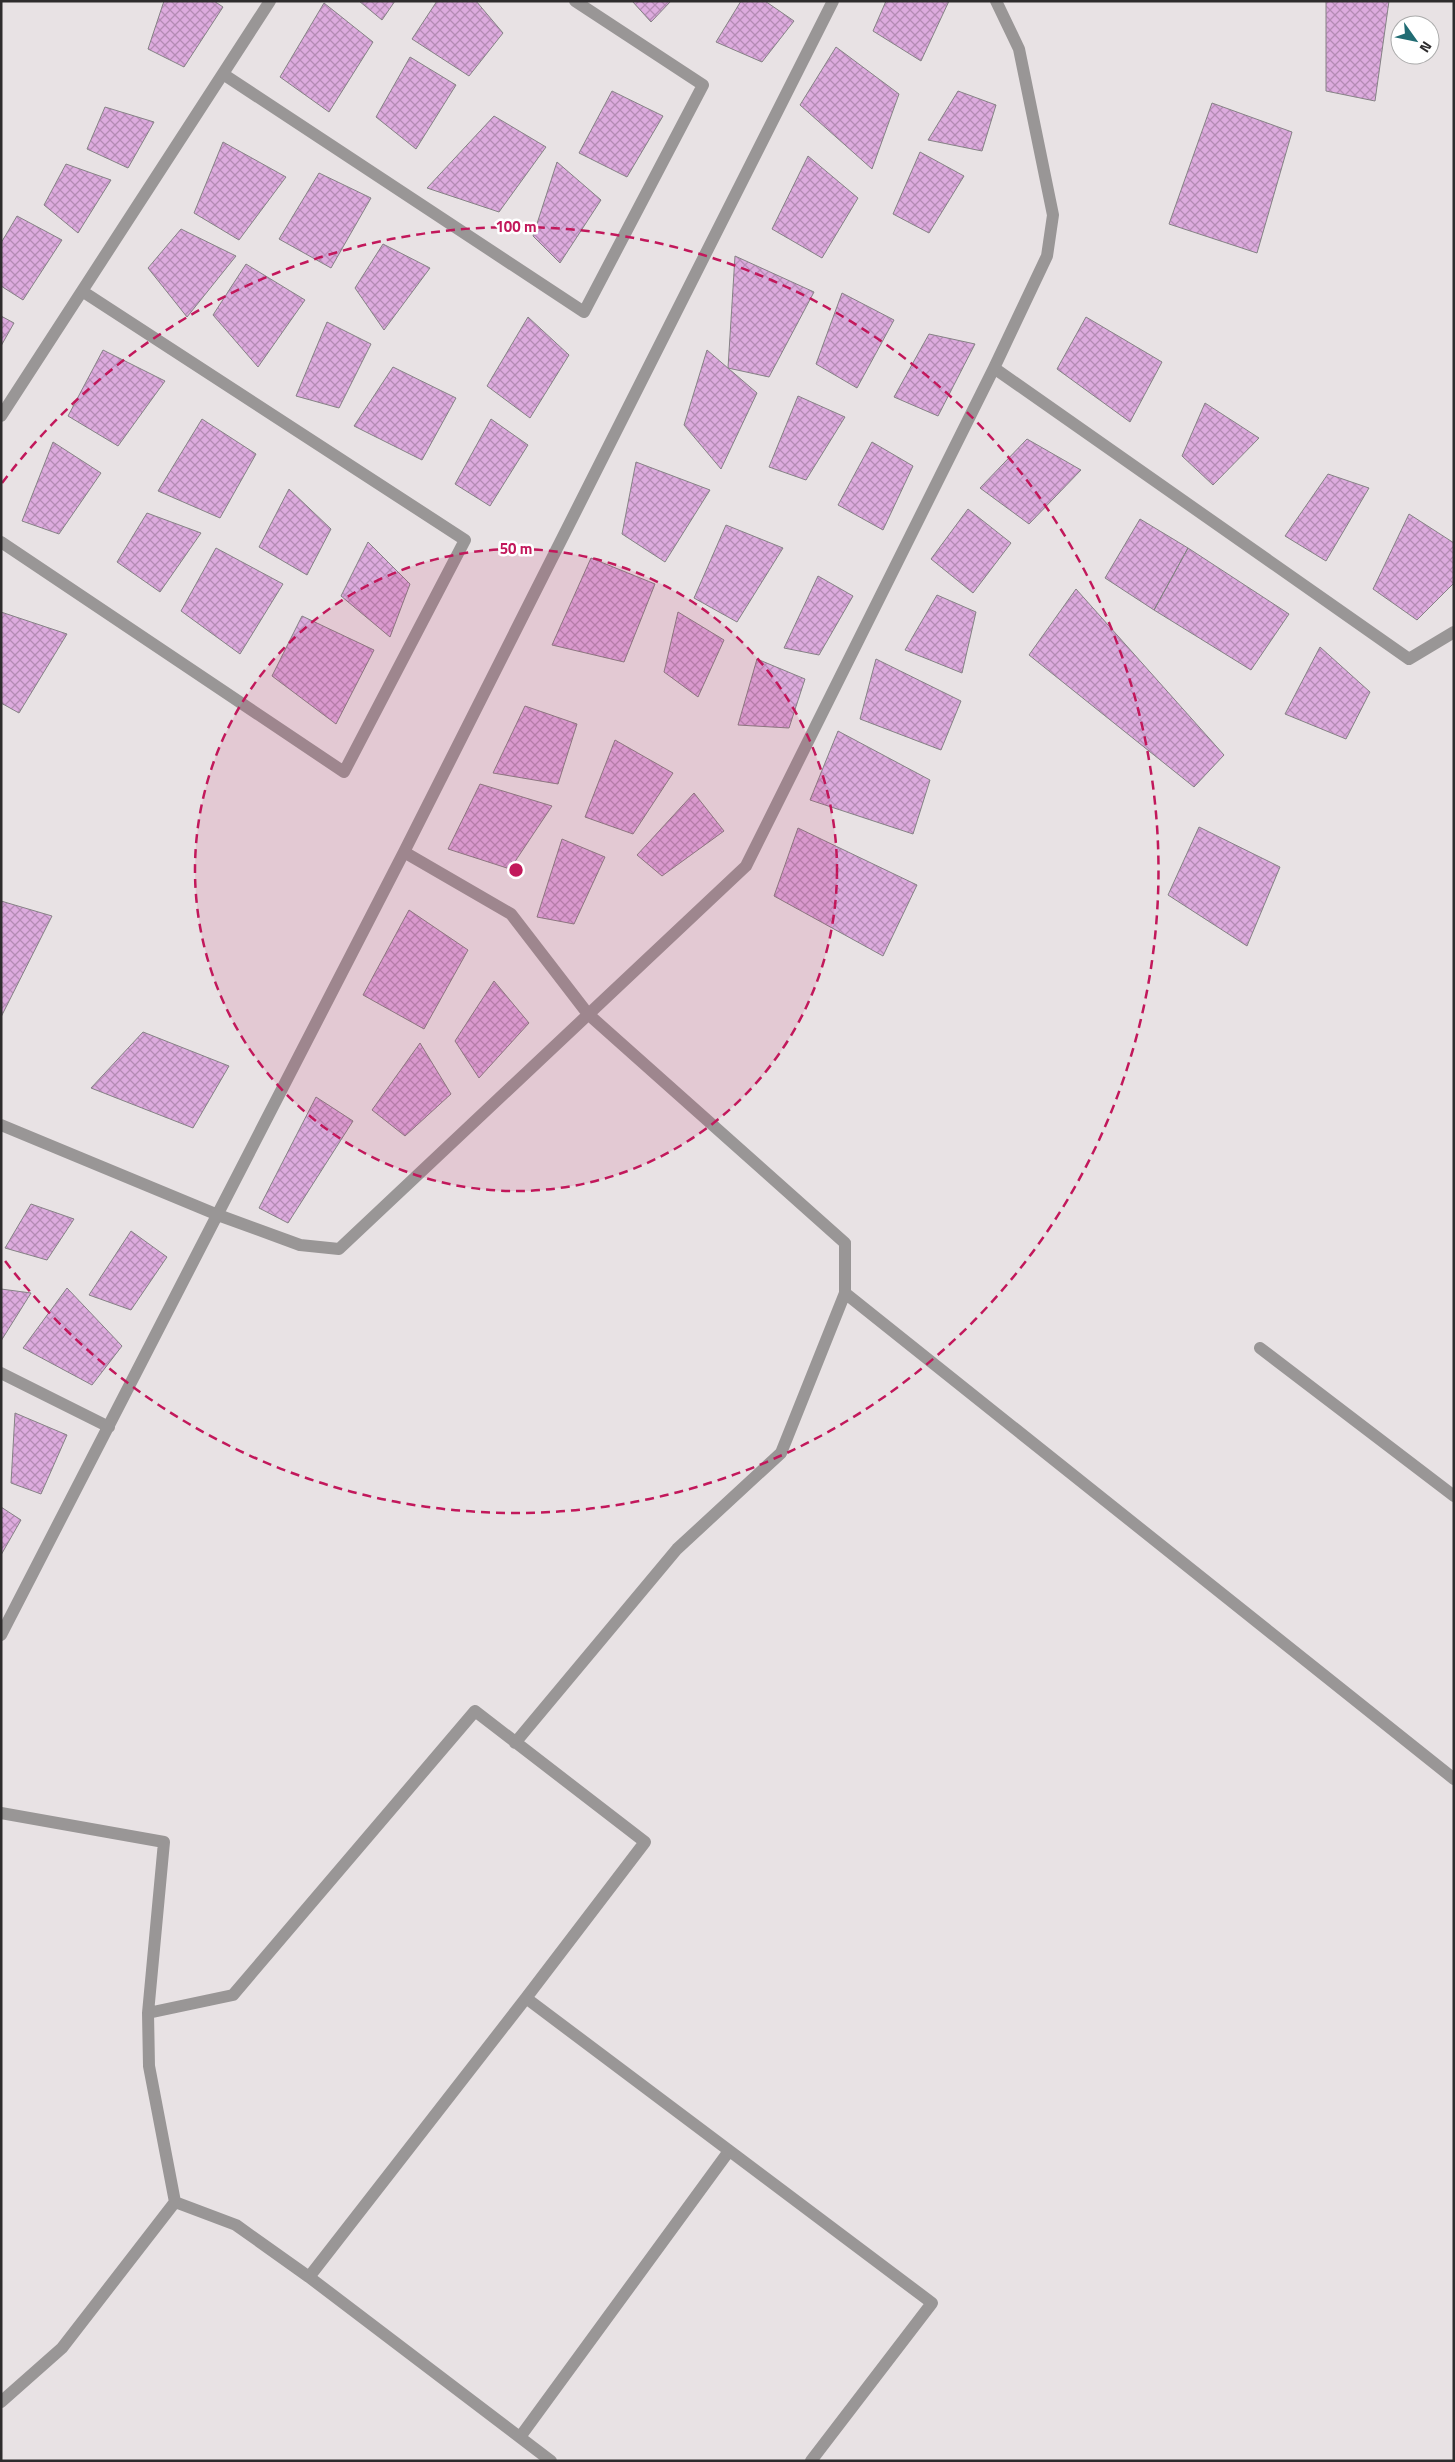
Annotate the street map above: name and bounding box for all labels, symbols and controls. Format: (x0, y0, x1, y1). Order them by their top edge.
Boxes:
north arrow (1390, 15, 1440, 65)
text: N (1415, 38, 1438, 57)
text: 100 m (495, 215, 537, 238)
text: 50 m (500, 537, 532, 560)
centre of rings (507, 861, 525, 879)

